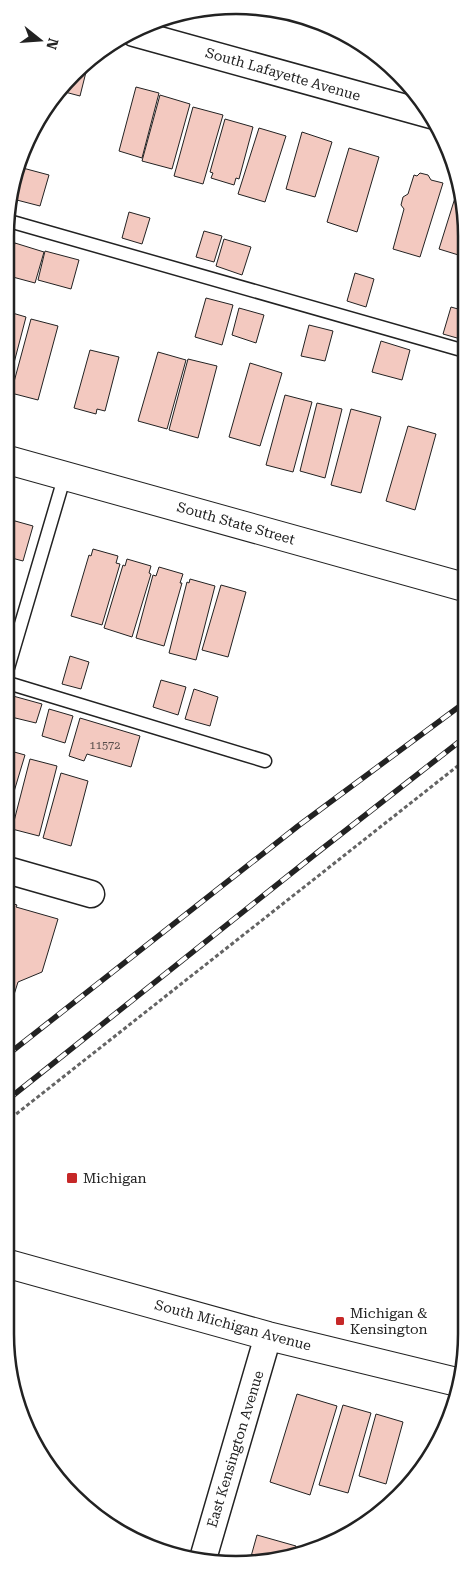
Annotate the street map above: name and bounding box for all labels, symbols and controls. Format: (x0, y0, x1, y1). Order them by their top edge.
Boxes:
north arrow (15, 15, 65, 65)
text: N (43, 36, 62, 52)
street label: South Lafayette Avenue (204, 44, 363, 104)
street label: South State Street (175, 499, 297, 547)
house number: 11572 (90, 739, 120, 752)
place label: Michigan (83, 1170, 147, 1186)
marker: Michigan (65, 1171, 79, 1185)
street label: South Michigan Avenue (153, 1296, 313, 1354)
place label: Michigan & Kensington (350, 1305, 428, 1337)
marker: Michigan & Kensington (334, 1315, 346, 1327)
street label: East Kensington Avenue (203, 1368, 267, 1529)

